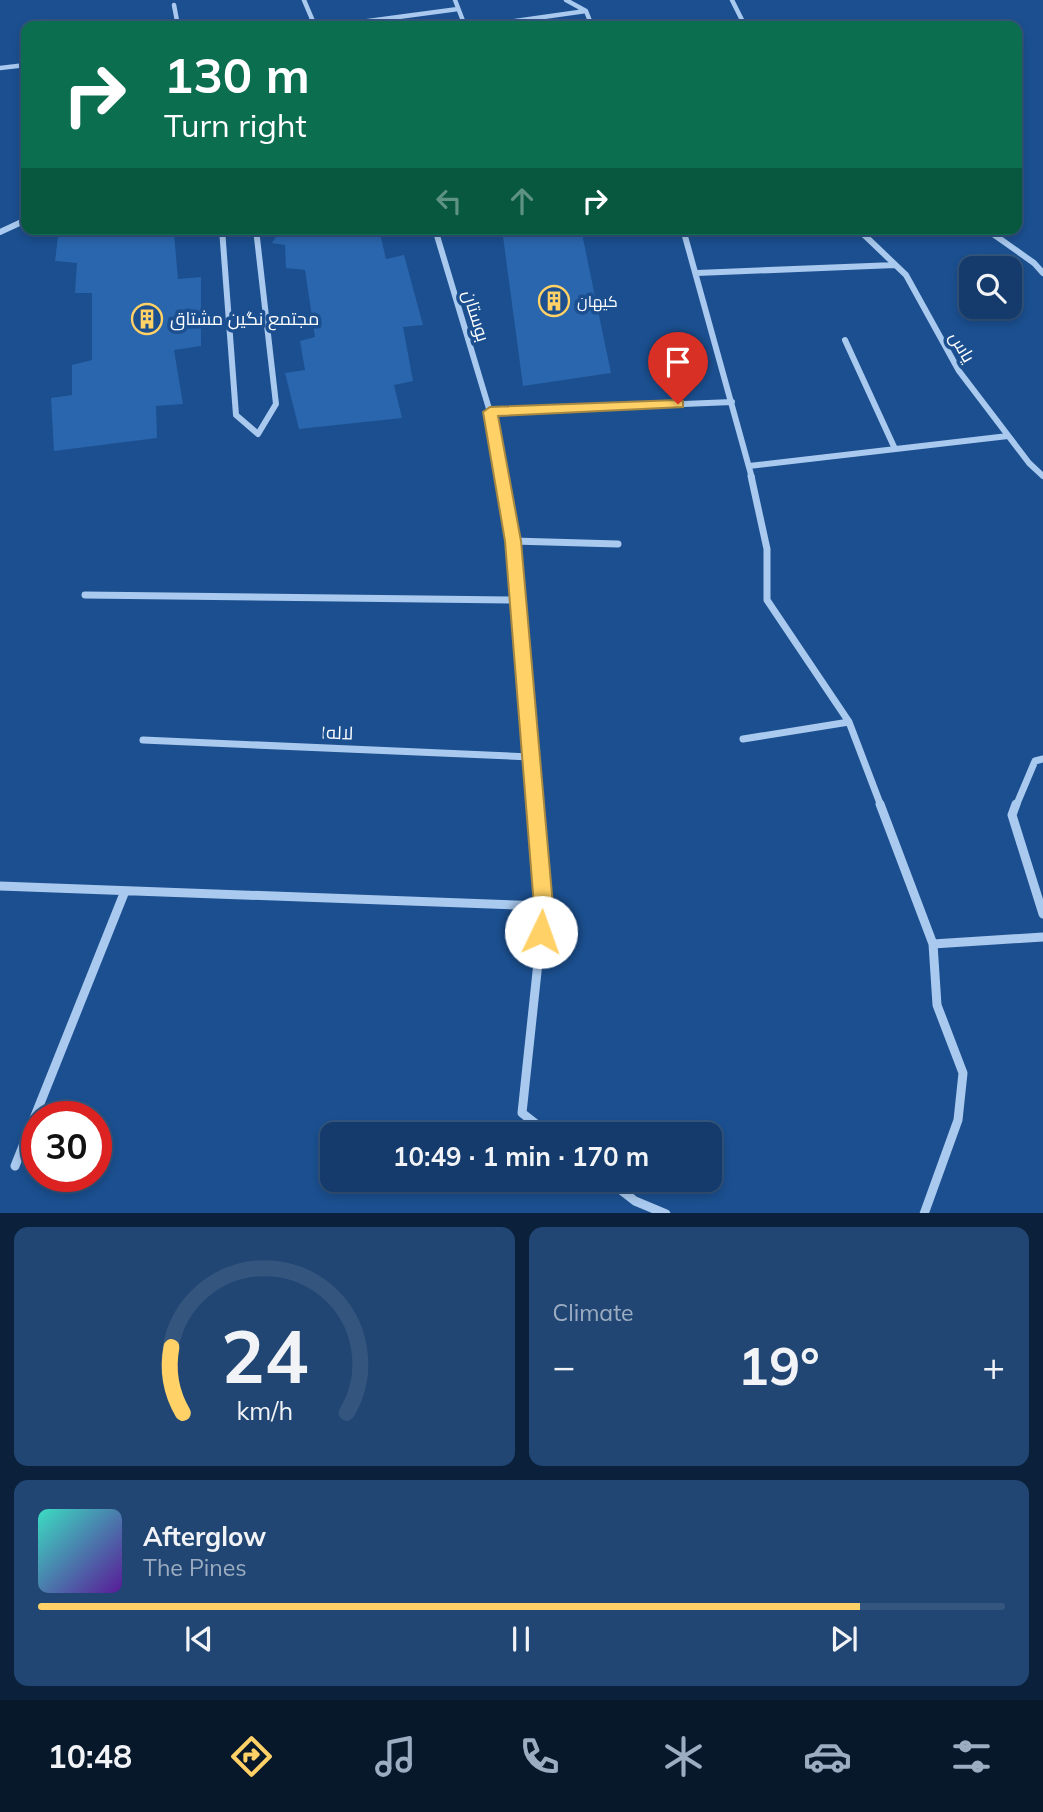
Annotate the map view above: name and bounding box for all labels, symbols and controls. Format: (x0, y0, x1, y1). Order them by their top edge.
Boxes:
text: 130 m (164, 44, 310, 105)
icon: right (49, 49, 140, 140)
text: Turn right (164, 105, 307, 145)
icon: left (430, 182, 468, 220)
icon: ahead (503, 182, 541, 220)
icon: right (576, 182, 614, 220)
map controls (959, 256, 1022, 319)
button: search (959, 256, 1022, 319)
building icon: کیهان (537, 284, 571, 318)
street label: بوستان (458, 287, 495, 344)
place label: کیهان (577, 291, 618, 312)
building icon: مجتمع نگین مشتاق (130, 302, 164, 336)
place label: مجتمع نگین مشتاق (170, 307, 319, 331)
street label: یاس (944, 327, 980, 366)
pin (648, 332, 708, 404)
icon: arrive (659, 343, 697, 381)
street label: لاله۱ (320, 720, 354, 745)
position arrow (504, 895, 578, 969)
speed limit sign: 30 (21, 1101, 112, 1192)
text: 10:49 · 1 min · 170 m (393, 1140, 649, 1173)
text: Climate (553, 1298, 634, 1327)
text: 24 (221, 1310, 308, 1401)
text: 19° (738, 1333, 820, 1398)
text: − (553, 1342, 575, 1390)
text: + (982, 1342, 1005, 1390)
text: km/h (236, 1394, 293, 1425)
text: Afterglow (143, 1520, 266, 1553)
text: The Pines (143, 1553, 247, 1582)
icon: previous (180, 1620, 218, 1658)
icon: pause (502, 1620, 540, 1658)
icon: next (825, 1620, 863, 1658)
icon: directions (227, 1732, 276, 1781)
icon: music (371, 1732, 420, 1781)
icon: phone (515, 1732, 564, 1781)
icon: climate (659, 1732, 708, 1781)
icon: car (803, 1732, 852, 1781)
icon: filters (947, 1732, 996, 1781)
text: 10:48 (47, 1736, 132, 1776)

